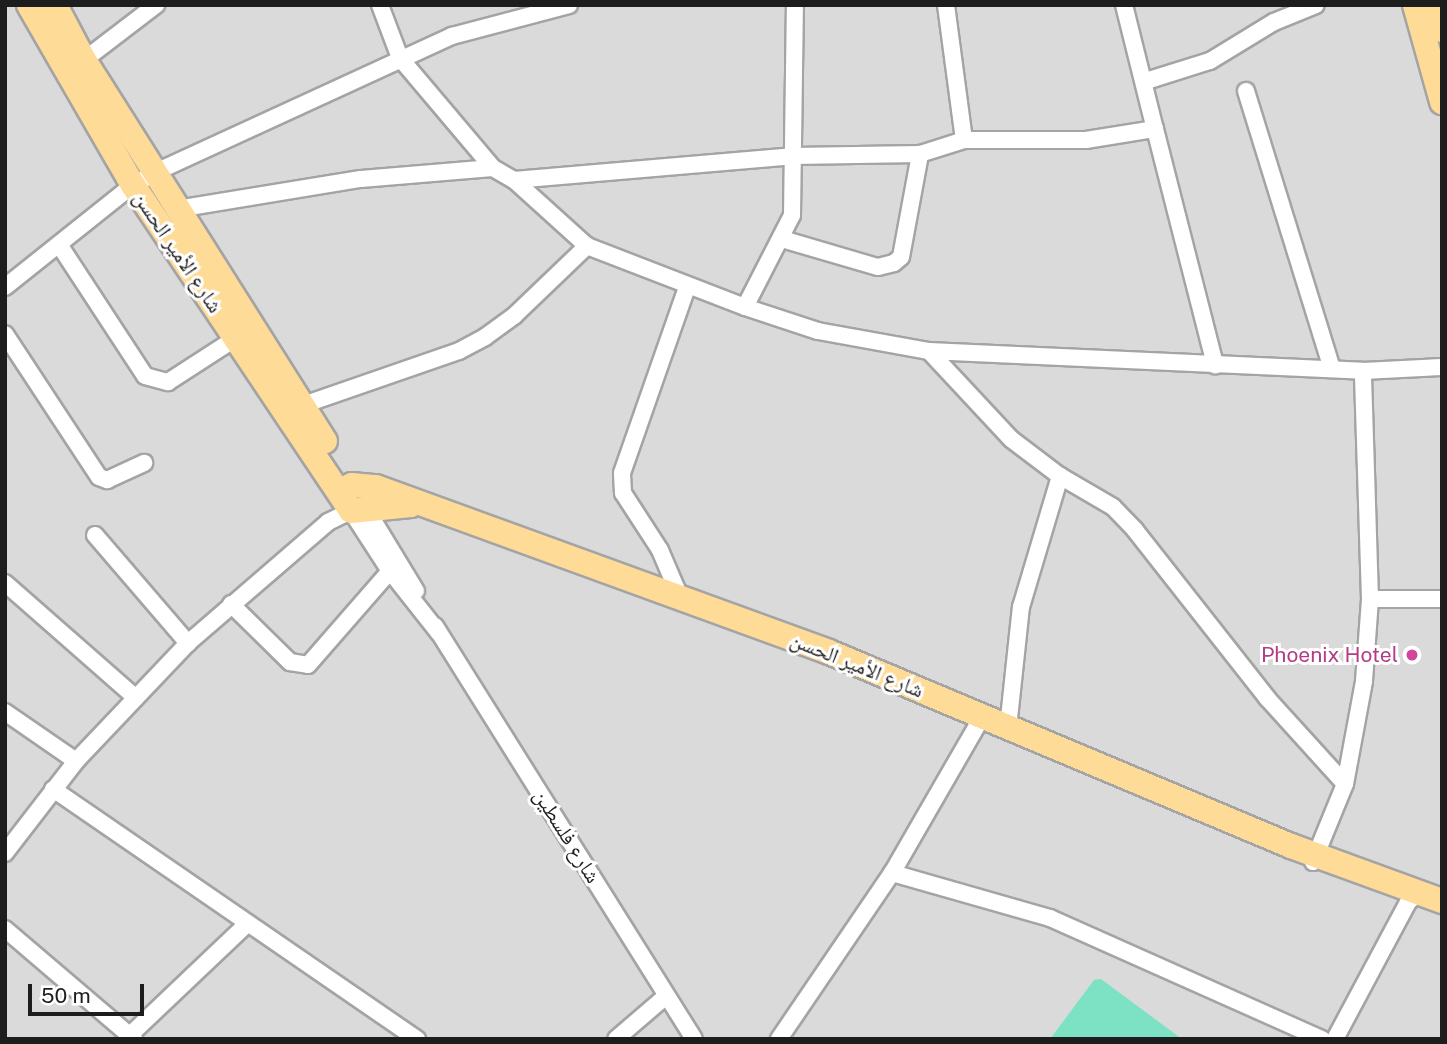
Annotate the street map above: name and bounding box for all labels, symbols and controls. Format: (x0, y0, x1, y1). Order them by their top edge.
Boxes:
street label: شارع الأمير الحسن (128, 186, 228, 318)
street label: شارع الأمير الحسن (787, 627, 927, 703)
place label: Phoenix Hotel (1261, 642, 1398, 668)
marker: Phoenix Hotel (1404, 647, 1420, 663)
street label: شارع فلسطين (528, 784, 606, 888)
scale bar (32, 970, 147, 1014)
text: 50 m (41, 983, 91, 1008)

